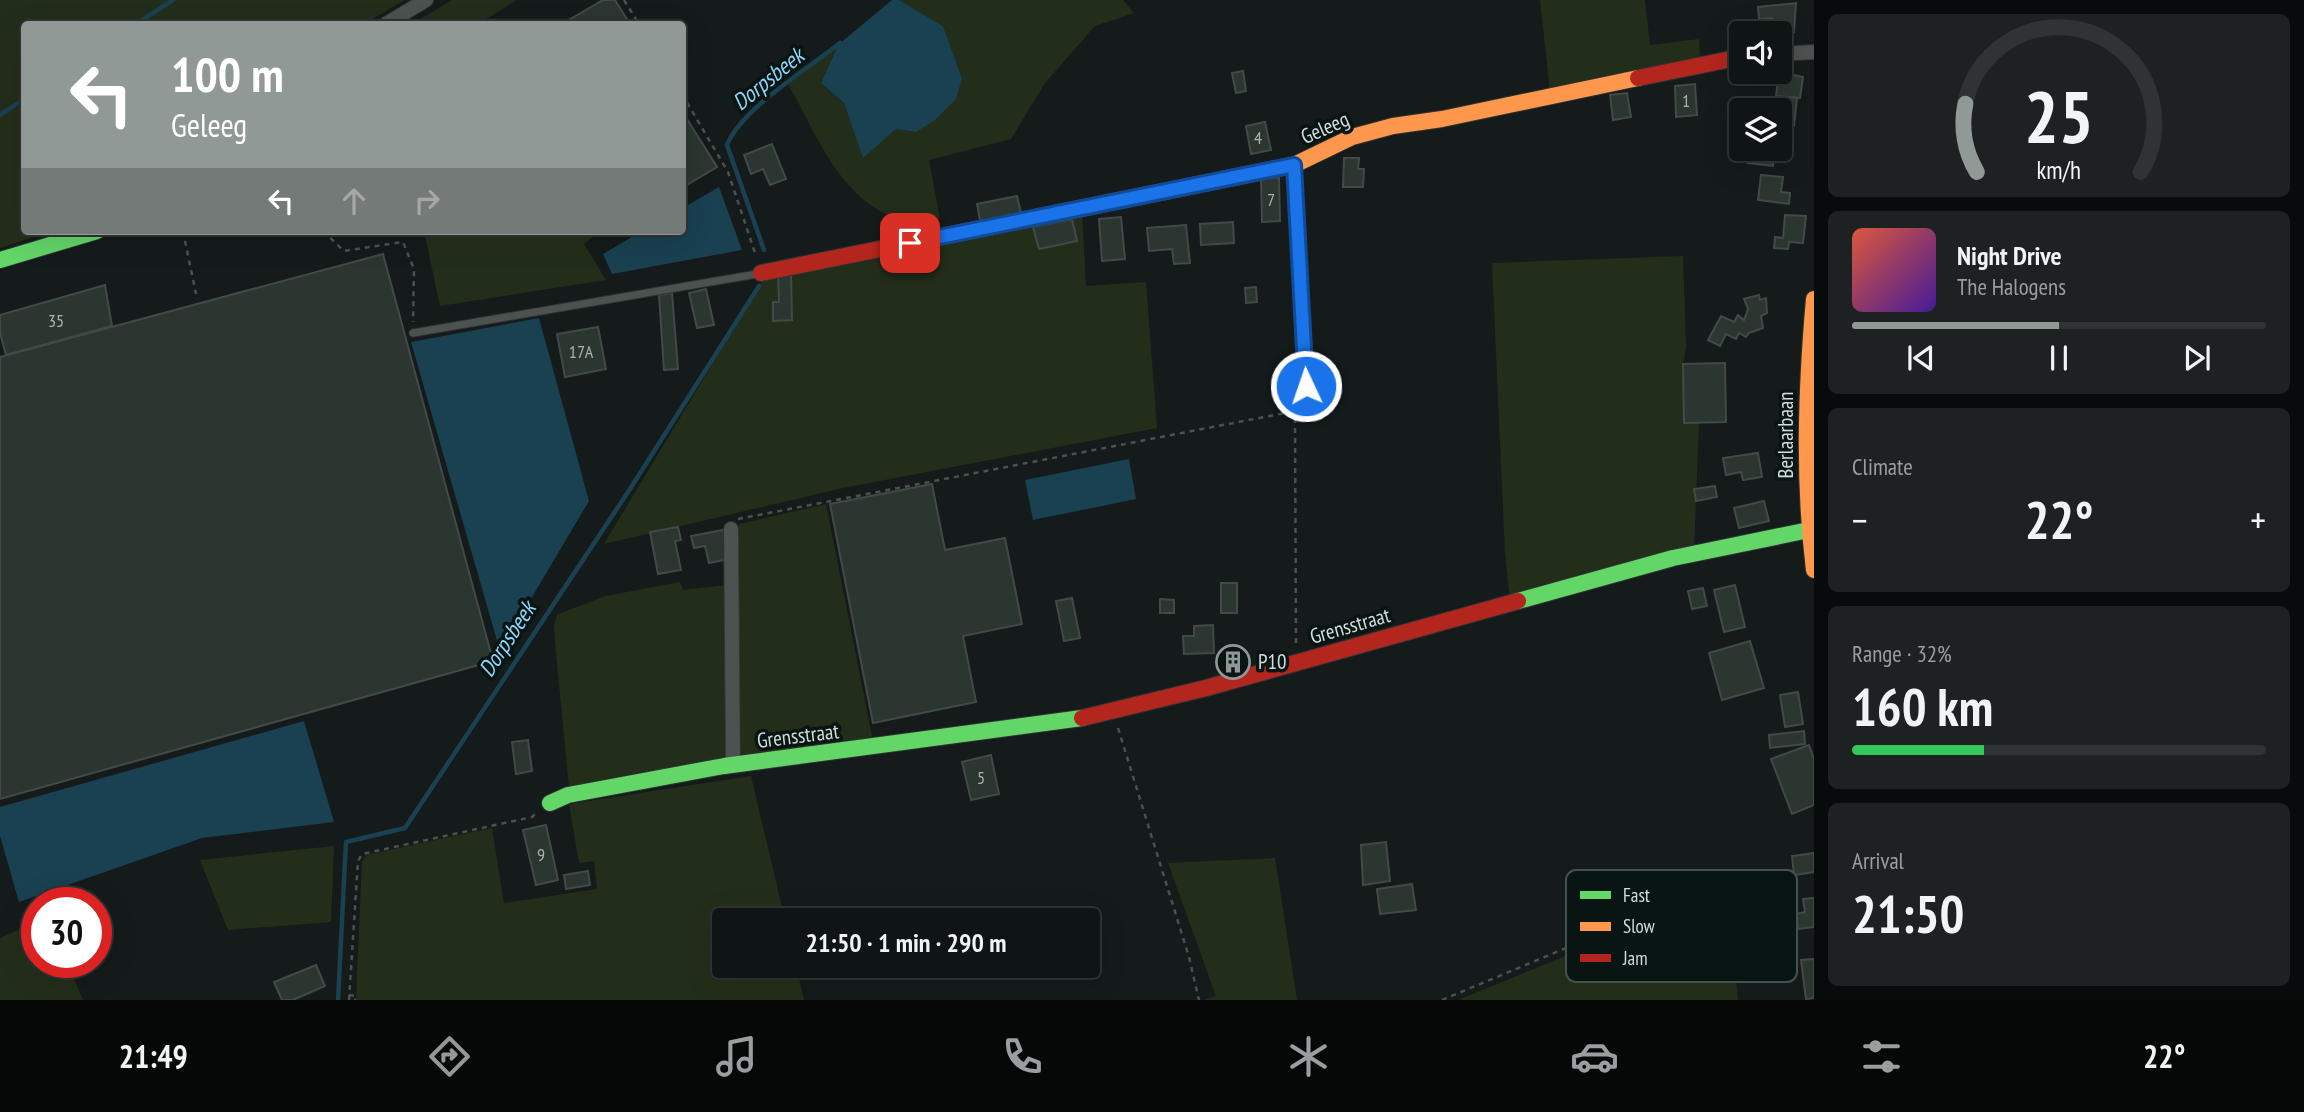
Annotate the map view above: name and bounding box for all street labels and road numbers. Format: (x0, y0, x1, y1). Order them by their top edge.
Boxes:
street label: Geleeg (1296, 105, 1353, 150)
street label: Berlaarbaan (1772, 392, 1799, 478)
street label: Grensstraat (1307, 601, 1393, 650)
street label: Grensstraat (755, 717, 841, 754)

